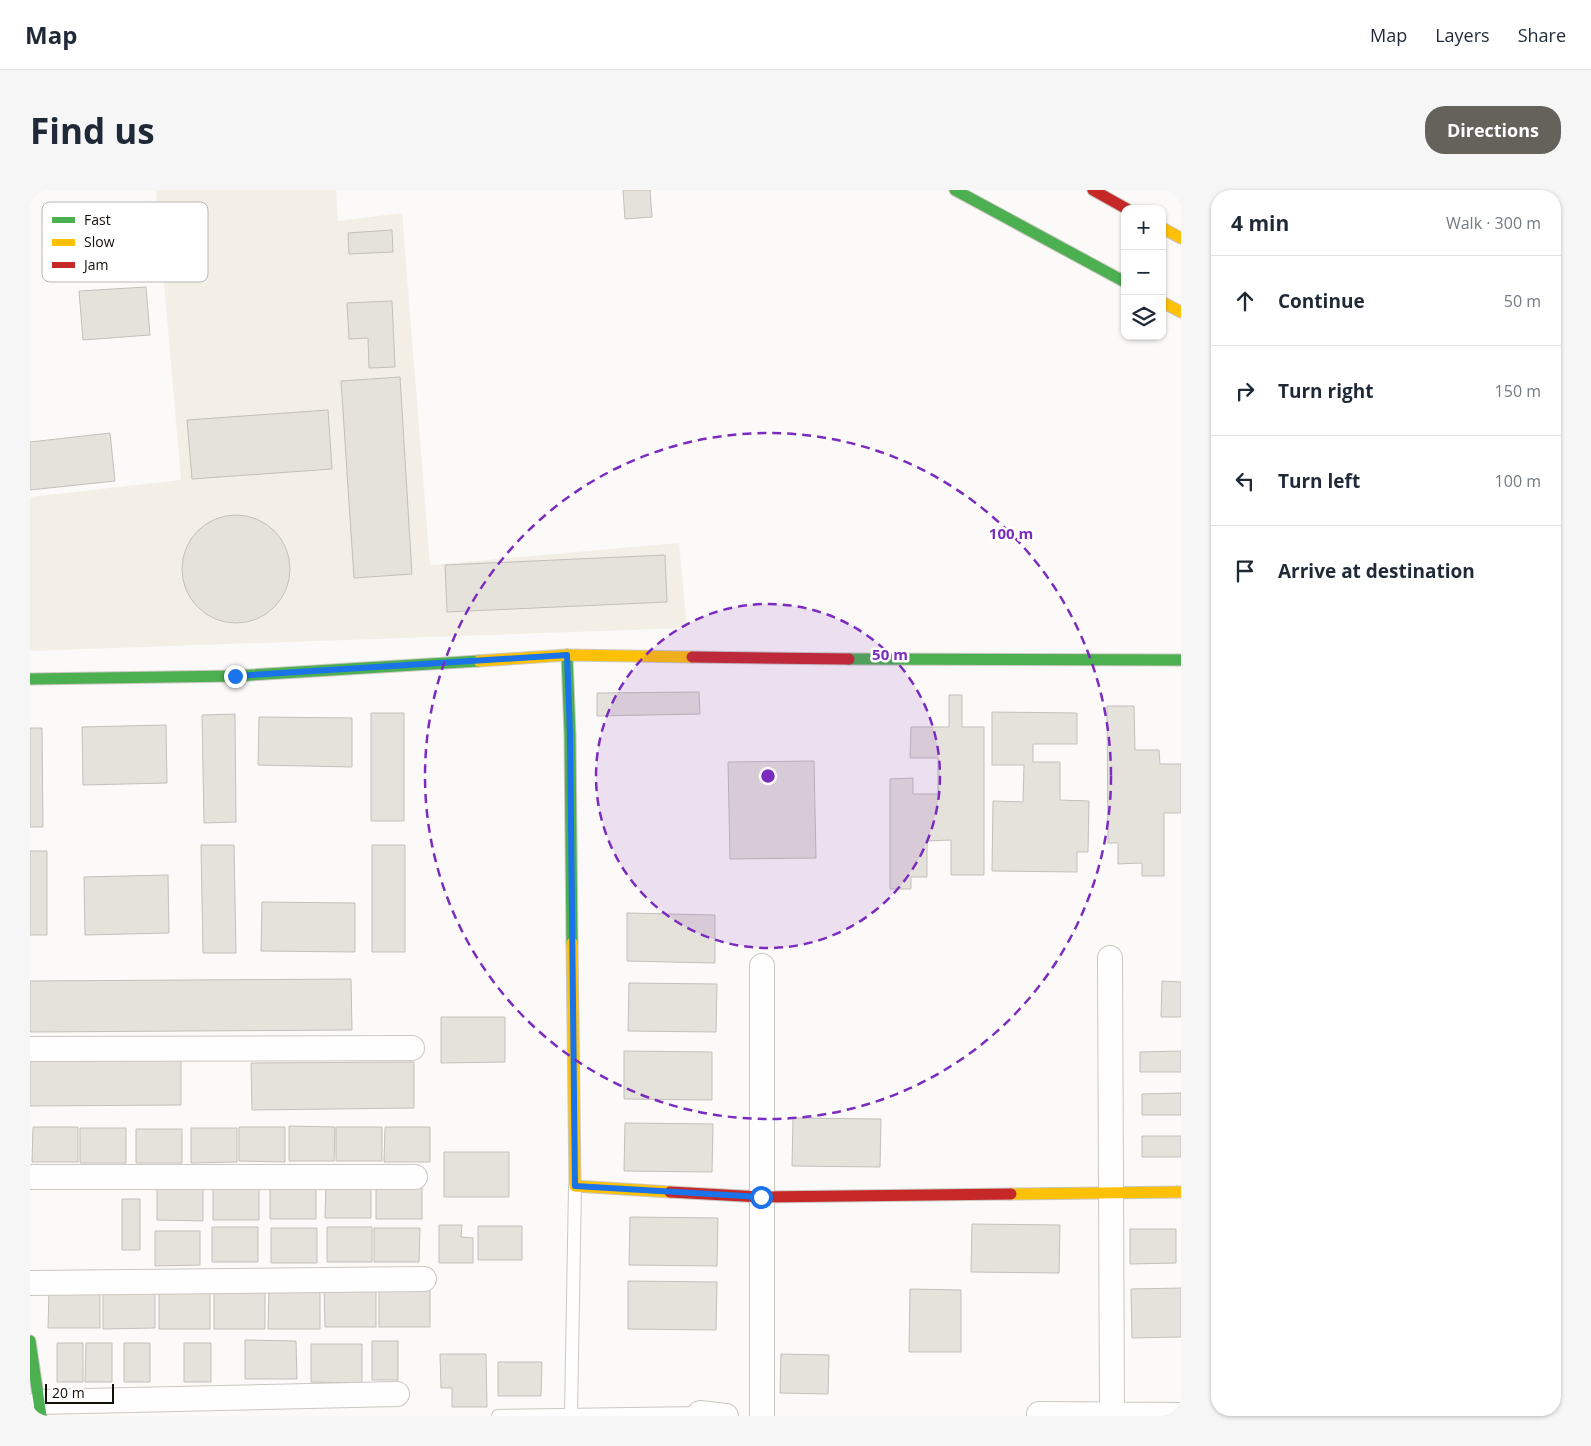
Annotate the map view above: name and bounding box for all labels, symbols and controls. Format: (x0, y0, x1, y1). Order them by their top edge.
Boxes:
text: Map (25, 18, 77, 51)
text: Map (1370, 23, 1407, 47)
text: Layers (1435, 23, 1490, 47)
text: Share (1518, 23, 1566, 47)
button: Directions (1425, 106, 1561, 154)
text: Find us (30, 107, 155, 154)
legend (42, 202, 208, 282)
map controls (1121, 205, 1166, 340)
button: + (1121, 205, 1166, 250)
text: 4 min (1231, 209, 1289, 237)
text: Fast (84, 210, 111, 229)
text: Walk · 300 m (1446, 212, 1541, 234)
text: Slow (84, 232, 115, 251)
button: − (1121, 250, 1166, 295)
text: Jam (82, 255, 109, 274)
icon: ahead (1231, 287, 1259, 315)
text: Continue (1278, 288, 1365, 314)
text: 50 m (1504, 290, 1541, 312)
button: layers (1121, 295, 1166, 340)
icon: right (1231, 377, 1259, 405)
text: Turn right (1278, 378, 1373, 404)
text: 150 m (1495, 380, 1541, 402)
icon: left (1231, 467, 1259, 495)
text: Turn left (1278, 468, 1360, 494)
text: 100 m (1495, 470, 1541, 492)
text: 100 m (989, 523, 1033, 543)
icon: arrive (1231, 557, 1259, 585)
text: Arrive at destination (1278, 558, 1475, 584)
text: 50 m (872, 644, 908, 664)
route end (224, 665, 247, 688)
centre of rings (759, 767, 777, 785)
route start (750, 1186, 773, 1209)
scale bar (45, 1381, 114, 1404)
text: 20 m (52, 1383, 85, 1402)

